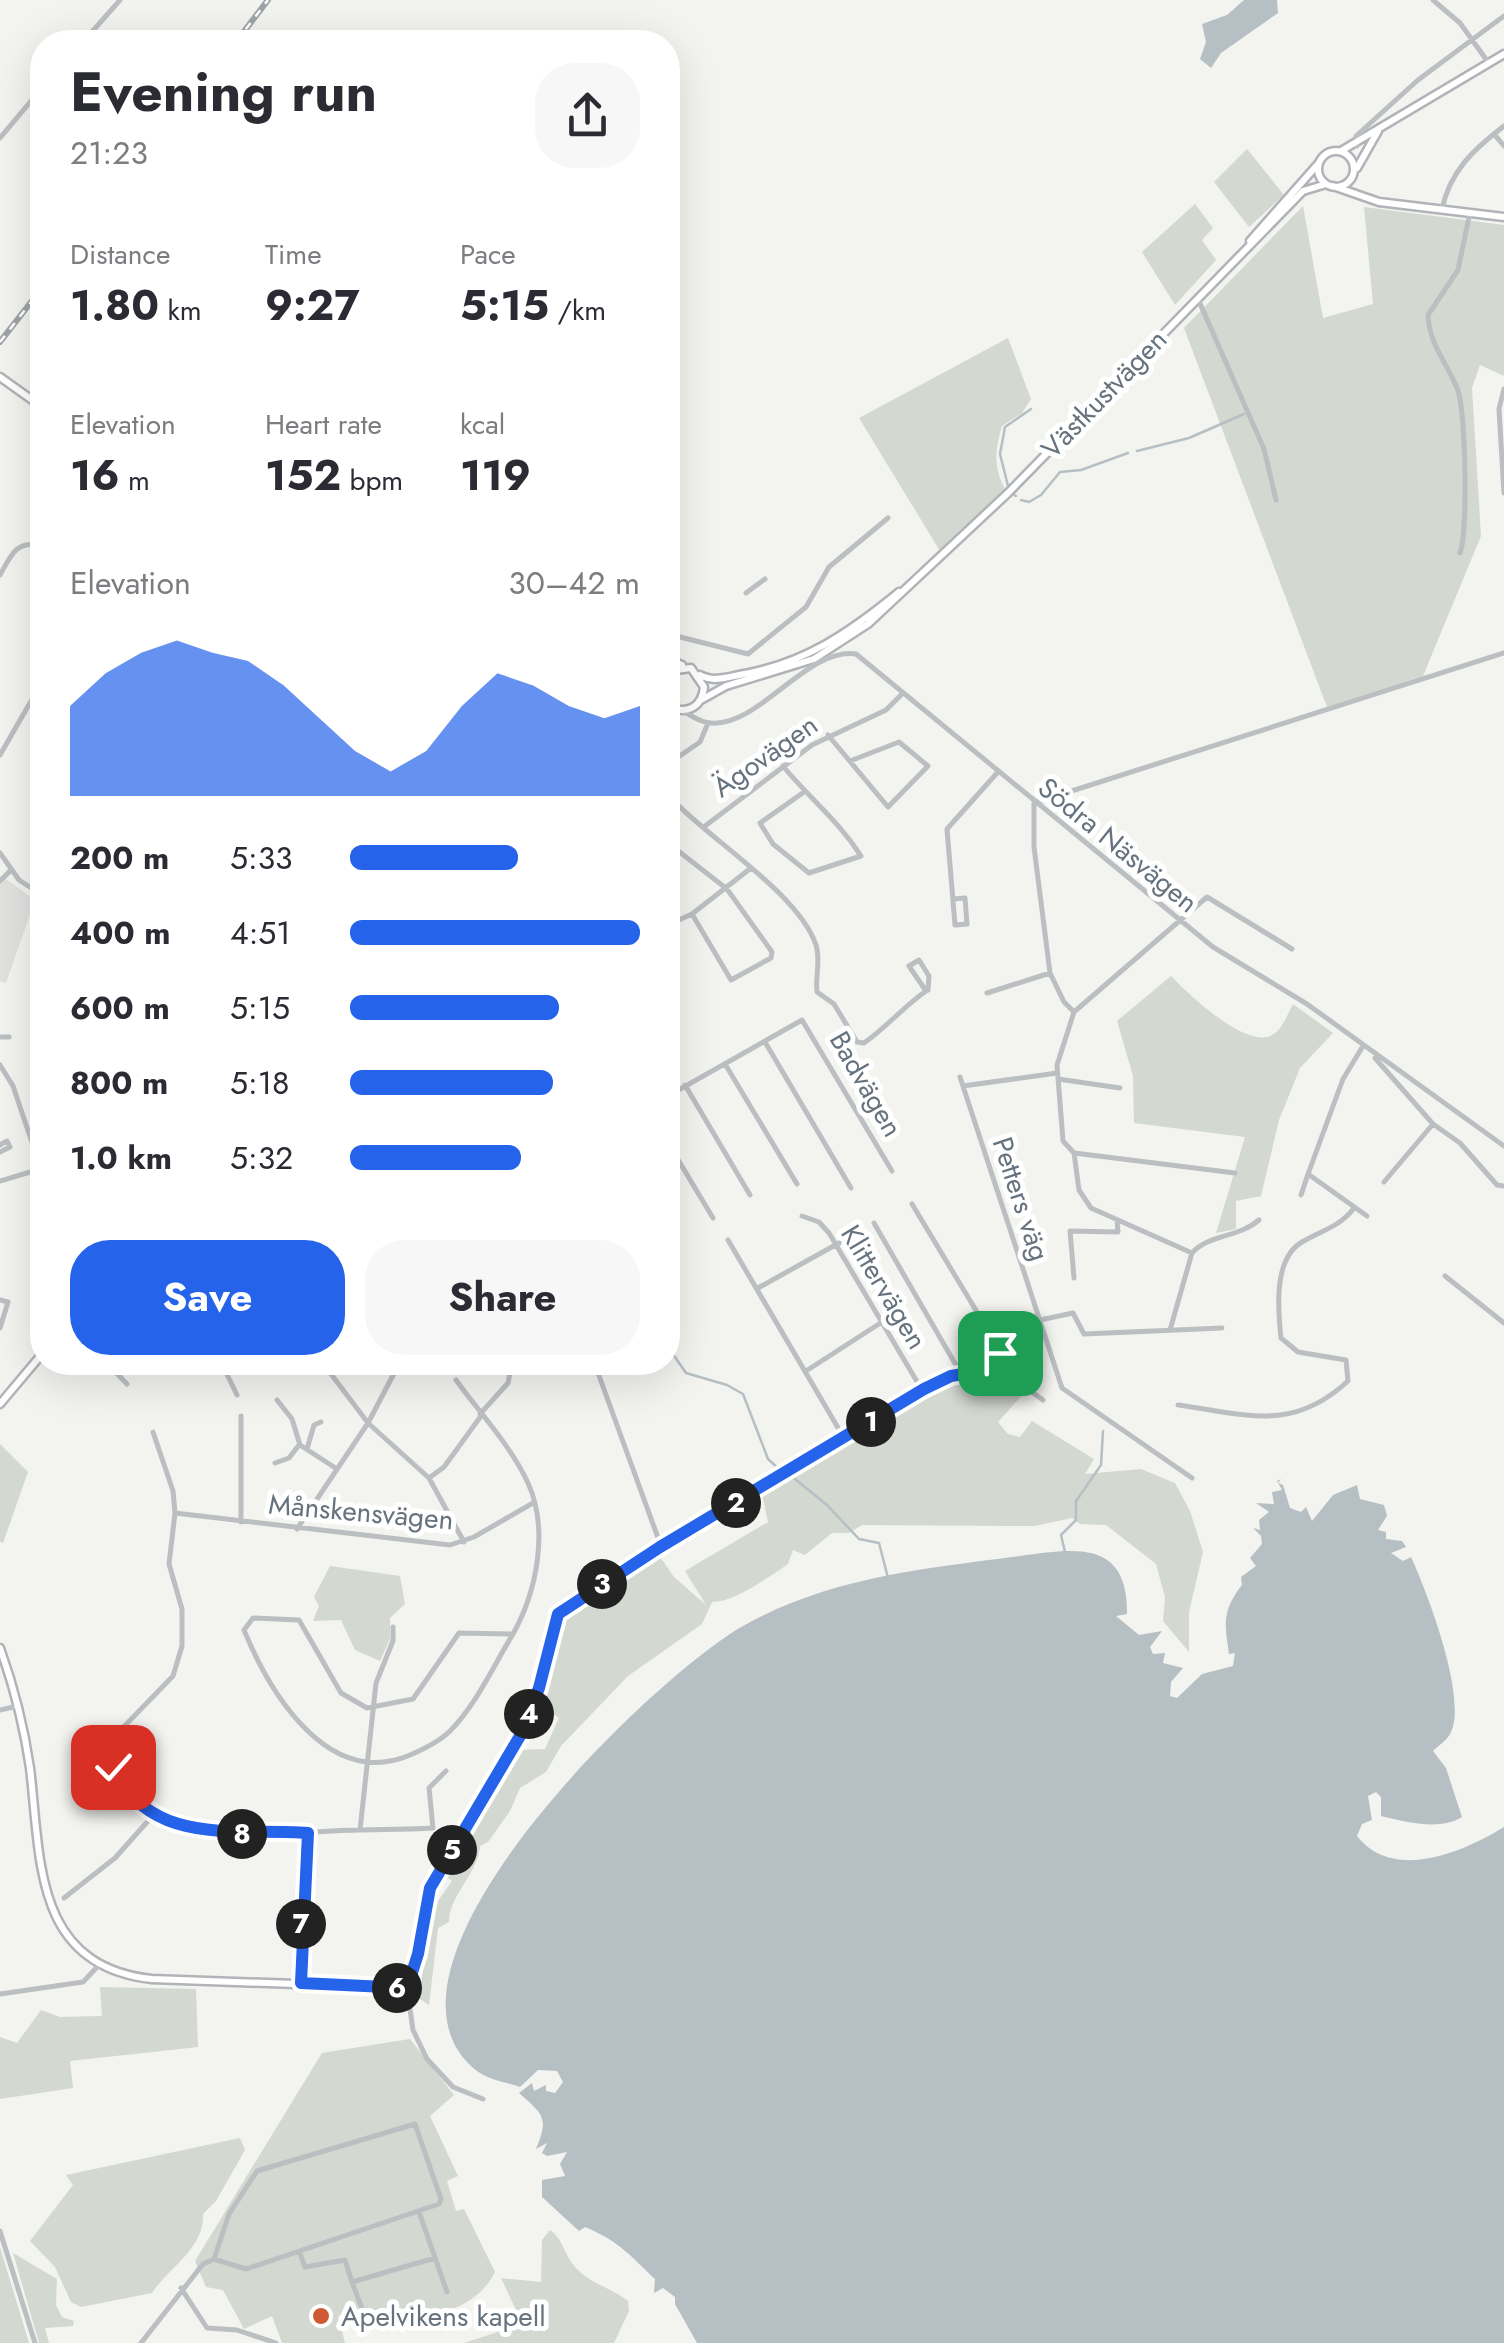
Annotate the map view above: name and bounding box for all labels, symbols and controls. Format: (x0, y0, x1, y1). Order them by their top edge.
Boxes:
text: Evening run (70, 52, 377, 132)
button: share (535, 63, 640, 168)
text: 21:23 (70, 130, 148, 176)
text: Distance (70, 234, 170, 275)
text: Time (265, 234, 322, 275)
text: Pace (460, 234, 516, 275)
text: 1.80 (70, 275, 159, 336)
text: 9:27 (265, 275, 360, 336)
text: 5:15 (460, 275, 549, 336)
text: km (159, 290, 202, 331)
text: /km (549, 290, 606, 331)
street label: Västkustvägen (1032, 320, 1176, 468)
text: Elevation (70, 404, 176, 445)
text: Heart rate (265, 404, 382, 445)
text: kcal (460, 404, 505, 445)
text: 16 (70, 445, 119, 506)
text: 152 (265, 445, 341, 506)
text: 119 (460, 445, 531, 506)
text: m (119, 460, 150, 501)
text: bpm (341, 460, 403, 501)
text: Elevation (70, 560, 191, 606)
text: 30–42 m (508, 560, 640, 606)
street label: Ägovägen (704, 705, 826, 807)
street label: Södra Näsvägen (1029, 768, 1207, 922)
text: 200 m (70, 835, 169, 881)
text: 5:33 (230, 835, 293, 881)
text: 400 m (70, 910, 171, 956)
text: 4:51 (230, 910, 291, 956)
text: 600 m (70, 985, 170, 1031)
text: 5:15 (230, 985, 290, 1031)
street label: Badvägen (819, 1024, 913, 1144)
text: 800 m (70, 1060, 168, 1106)
text: 5:18 (230, 1060, 290, 1106)
street label: Petters väg (982, 1132, 1060, 1266)
text: 1.0 km (70, 1135, 172, 1181)
text: 5:32 (230, 1135, 293, 1181)
street label: Klittervägen (831, 1217, 937, 1357)
button: Save (70, 1240, 345, 1355)
button: Share (365, 1240, 640, 1355)
pin (958, 1311, 1043, 1396)
icon: arrive (973, 1326, 1028, 1381)
pin: 1 (846, 1397, 896, 1447)
text: 1 (864, 1401, 878, 1442)
pin: 2 (711, 1478, 761, 1528)
text: 2 (727, 1482, 745, 1523)
street label: Månskensvägen (267, 1483, 455, 1541)
pin: 3 (577, 1559, 627, 1609)
text: 3 (593, 1563, 611, 1604)
pin: 4 (504, 1689, 554, 1739)
text: 4 (519, 1693, 539, 1734)
pin (71, 1725, 156, 1810)
icon: check (86, 1740, 141, 1795)
pin: 8 (217, 1809, 267, 1859)
text: 8 (233, 1813, 251, 1854)
pin: 5 (427, 1825, 477, 1875)
text: 5 (443, 1829, 461, 1870)
pin: 7 (276, 1899, 326, 1949)
text: 7 (293, 1903, 309, 1944)
pin: 6 (372, 1963, 422, 2013)
text: 6 (388, 1967, 406, 2008)
place label: Apelvikens kapell (341, 2296, 546, 2337)
marker: Apelvikens kapell (310, 2305, 332, 2327)

